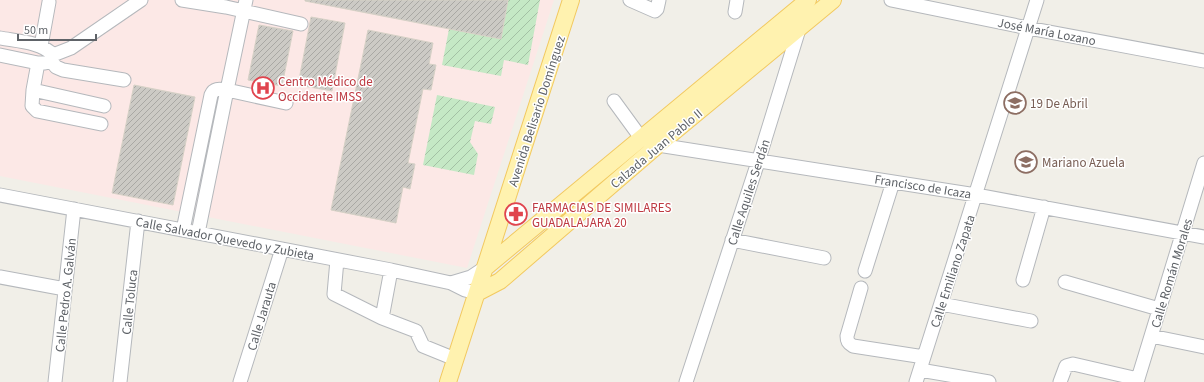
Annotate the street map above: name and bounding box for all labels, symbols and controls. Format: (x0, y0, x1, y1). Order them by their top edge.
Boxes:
street label: José María Lozano (996, 14, 1097, 50)
scale bar (18, 16, 96, 42)
text: 50 m (24, 22, 48, 39)
street label: Avenida Belisario Domínguez (504, 33, 570, 189)
place label: Centro Médico de Occidente IMSS (278, 73, 373, 106)
hospital icon: Centro Médico de Occidente IMSS (250, 75, 276, 101)
school or university icon: 19 De Abril (1002, 90, 1028, 116)
place label: 19 De Abril (1030, 95, 1088, 113)
street label: Calzada Juan Pablo II (607, 105, 707, 193)
street label: Calle Aquiles Serdán (723, 137, 775, 248)
school or university icon: Mariano Azuela (1013, 149, 1039, 175)
place label: Mariano Azuela (1042, 154, 1125, 172)
street label: Francisco de Icaza (873, 170, 973, 204)
place label: FARMACIAS DE SIMILARES GUADALAJARA 20 (532, 199, 672, 232)
pharmacy icon: FARMACIAS DE SIMILARES GUADALAJARA 20 (503, 201, 529, 227)
street label: Calle Salvador Quevedo y Zubieta (134, 213, 316, 265)
street label: Calle Emiliano Zapata (926, 213, 980, 330)
street label: Calle Román Morales (1147, 216, 1197, 330)
street label: Calle Pedro A. Galván (51, 237, 81, 353)
street label: Calle Toluca (118, 269, 142, 336)
street label: Calle Jarauta (243, 280, 281, 353)

